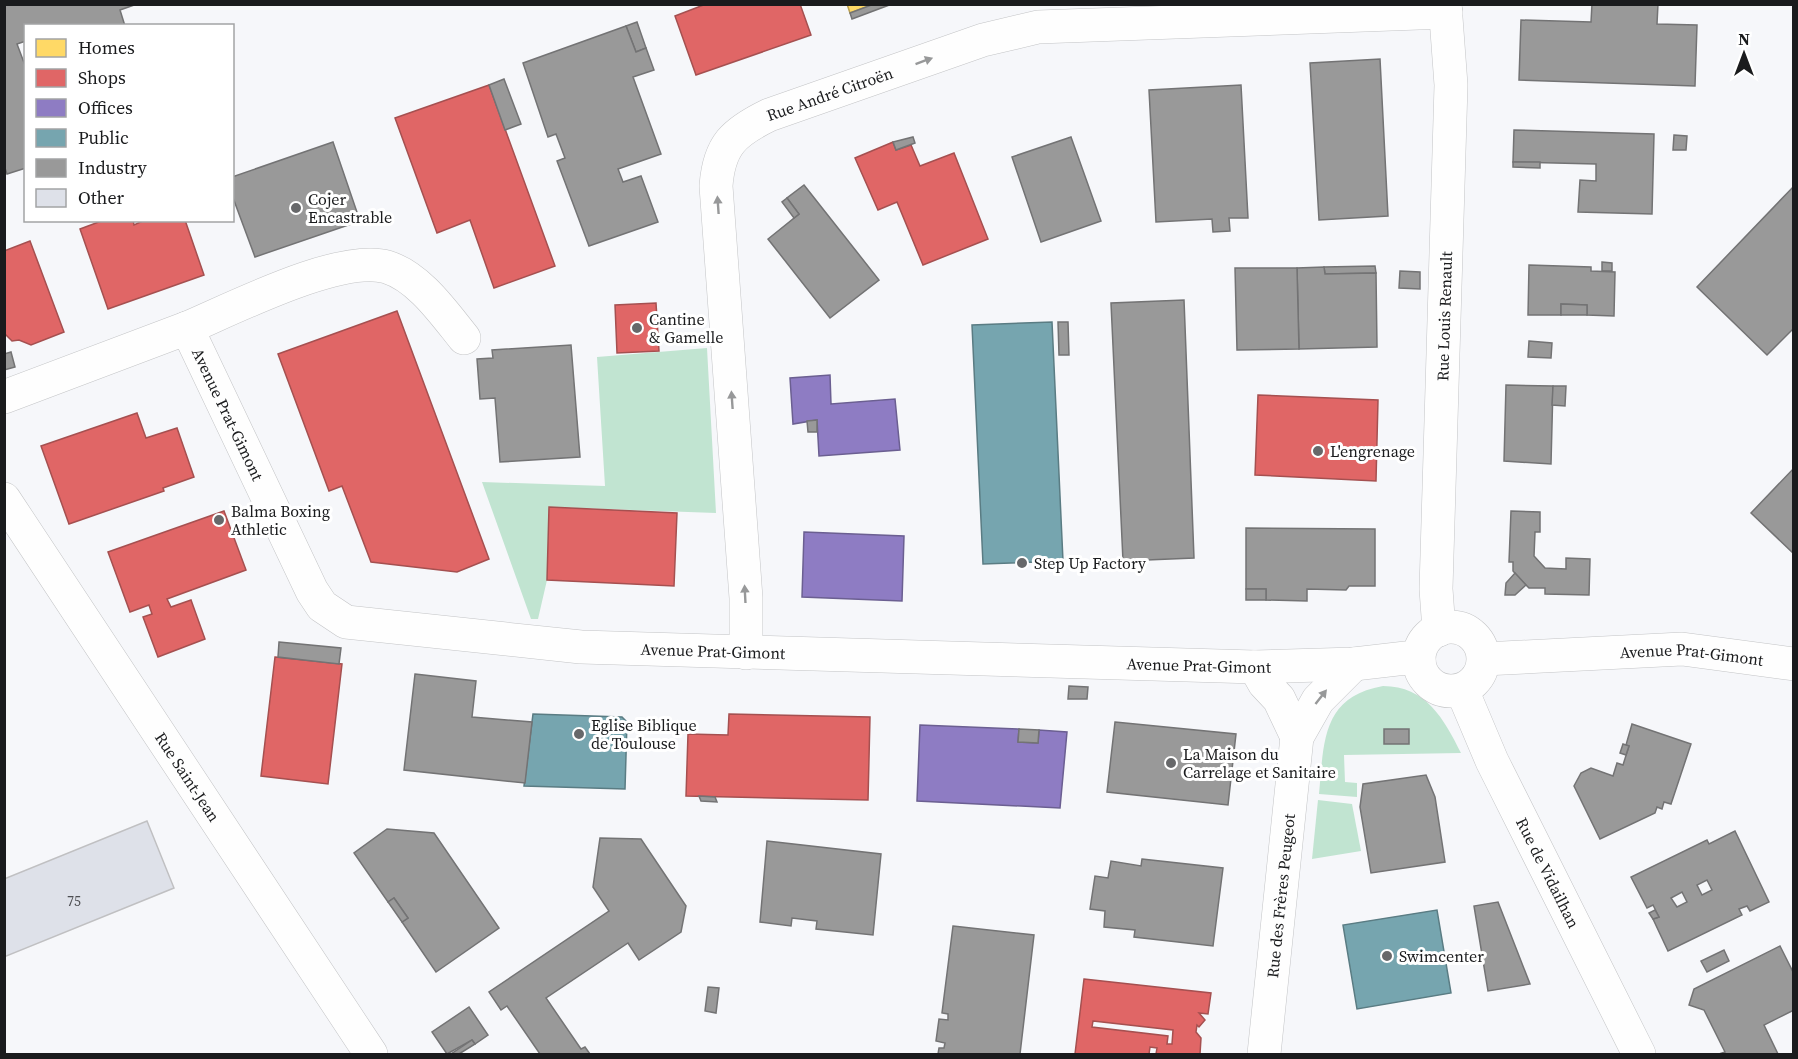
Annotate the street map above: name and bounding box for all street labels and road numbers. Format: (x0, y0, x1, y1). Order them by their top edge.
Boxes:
street label: Rue André Citroën (763, 61, 896, 126)
street label: Rue Louis Renault (1431, 250, 1457, 381)
street label: Avenue Prat-Gimont (187, 344, 269, 485)
street label: Avenue Prat-Gimont (640, 638, 786, 664)
street label: Avenue Prat-Gimont (1619, 638, 1765, 671)
street label: Avenue Prat-Gimont (1126, 652, 1272, 678)
street label: Rue Saint-Jean (150, 728, 226, 826)
street label: Rue des Frères Peugeot (1261, 812, 1300, 979)
street label: Rue de Vidailhan (1511, 814, 1585, 932)

